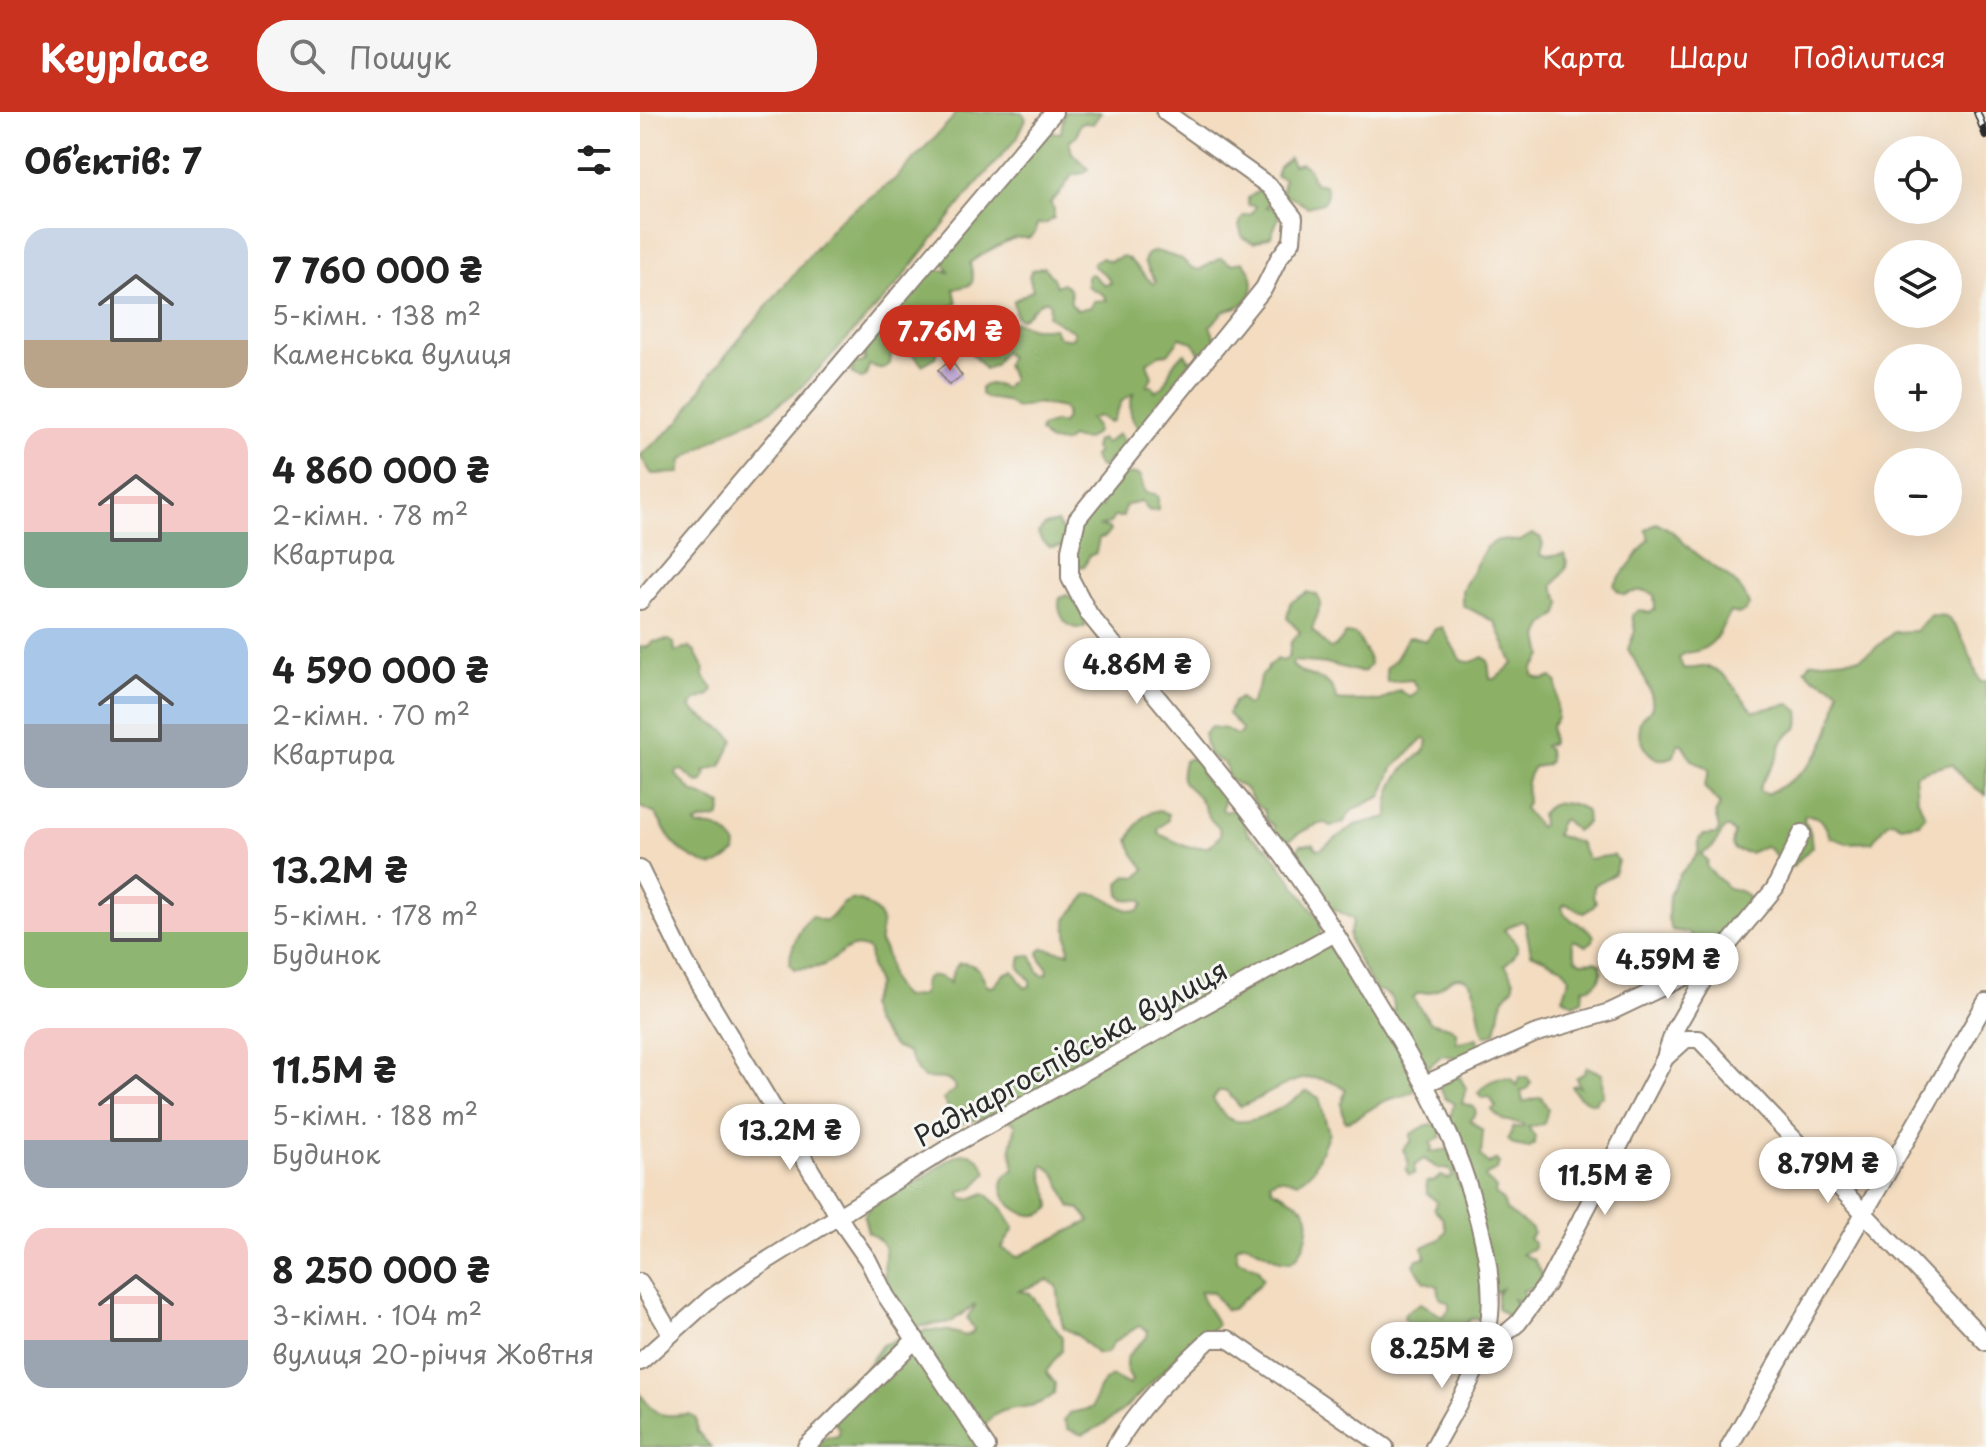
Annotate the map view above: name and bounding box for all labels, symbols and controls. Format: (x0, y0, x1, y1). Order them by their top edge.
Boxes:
search box (257, 20, 817, 92)
text: Keyplace (40, 28, 209, 85)
icon: search (285, 34, 329, 78)
text: Пошук (349, 34, 451, 79)
text: Карта (1542, 35, 1624, 78)
text: Шари (1668, 35, 1749, 78)
text: Поділитися (1793, 35, 1946, 78)
text: Об’єктів: 7 (24, 134, 202, 186)
map controls (1874, 136, 1962, 536)
button: locate (1874, 136, 1962, 224)
icon: filters (572, 138, 616, 182)
button: layers (1874, 240, 1962, 328)
text: 7 760 000 ₴ (272, 243, 483, 295)
icon: home (88, 260, 184, 356)
text: 5-кімн. · 138 m² (272, 295, 481, 334)
pin: 7.76M ₴ (876, 305, 1024, 373)
text: 7.76M ₴ (897, 311, 1003, 350)
text: Каменська вулиця (272, 334, 512, 373)
button: + (1874, 344, 1962, 432)
text: 4 860 000 ₴ (272, 443, 490, 495)
button: − (1874, 448, 1962, 536)
icon: home (88, 460, 184, 556)
text: 2-кімн. · 78 m² (272, 495, 468, 534)
text: Квартира (272, 534, 395, 573)
pin: 4.86M ₴ (1063, 638, 1211, 706)
text: 4 590 000 ₴ (272, 643, 489, 695)
text: 4.86M ₴ (1082, 644, 1192, 683)
icon: home (88, 660, 184, 756)
text: 2-кімн. · 70 m² (272, 695, 470, 734)
text: Квартира (272, 734, 395, 773)
text: 13.2M ₴ (272, 843, 408, 895)
icon: home (88, 860, 184, 956)
text: 5-кімн. · 178 m² (272, 895, 478, 934)
pin: 4.59M ₴ (1594, 933, 1742, 1001)
text: Будинок (272, 934, 380, 973)
text: 4.59M ₴ (1616, 939, 1720, 978)
street label: Раднаргоспівська вулиця (905, 948, 1235, 1156)
text: 11.5M ₴ (272, 1043, 396, 1095)
icon: home (88, 1060, 184, 1156)
text: 5-кімн. · 188 m² (272, 1095, 478, 1134)
pin: 13.2M ₴ (716, 1104, 864, 1172)
text: 13.2M ₴ (738, 1110, 842, 1149)
text: Будинок (272, 1134, 380, 1173)
pin: 8.79M ₴ (1754, 1137, 1902, 1205)
text: 8.79M ₴ (1777, 1143, 1879, 1182)
pin: 11.5M ₴ (1531, 1149, 1679, 1217)
text: 11.5M ₴ (1557, 1155, 1653, 1194)
text: 8 250 000 ₴ (272, 1243, 490, 1295)
icon: home (88, 1260, 184, 1356)
text: 3-кімн. · 104 m² (272, 1295, 482, 1334)
pin: 8.25M ₴ (1368, 1322, 1516, 1390)
text: 8.25M ₴ (1389, 1328, 1495, 1367)
text: вулиця 20-річчя Жовтня (272, 1334, 594, 1373)

